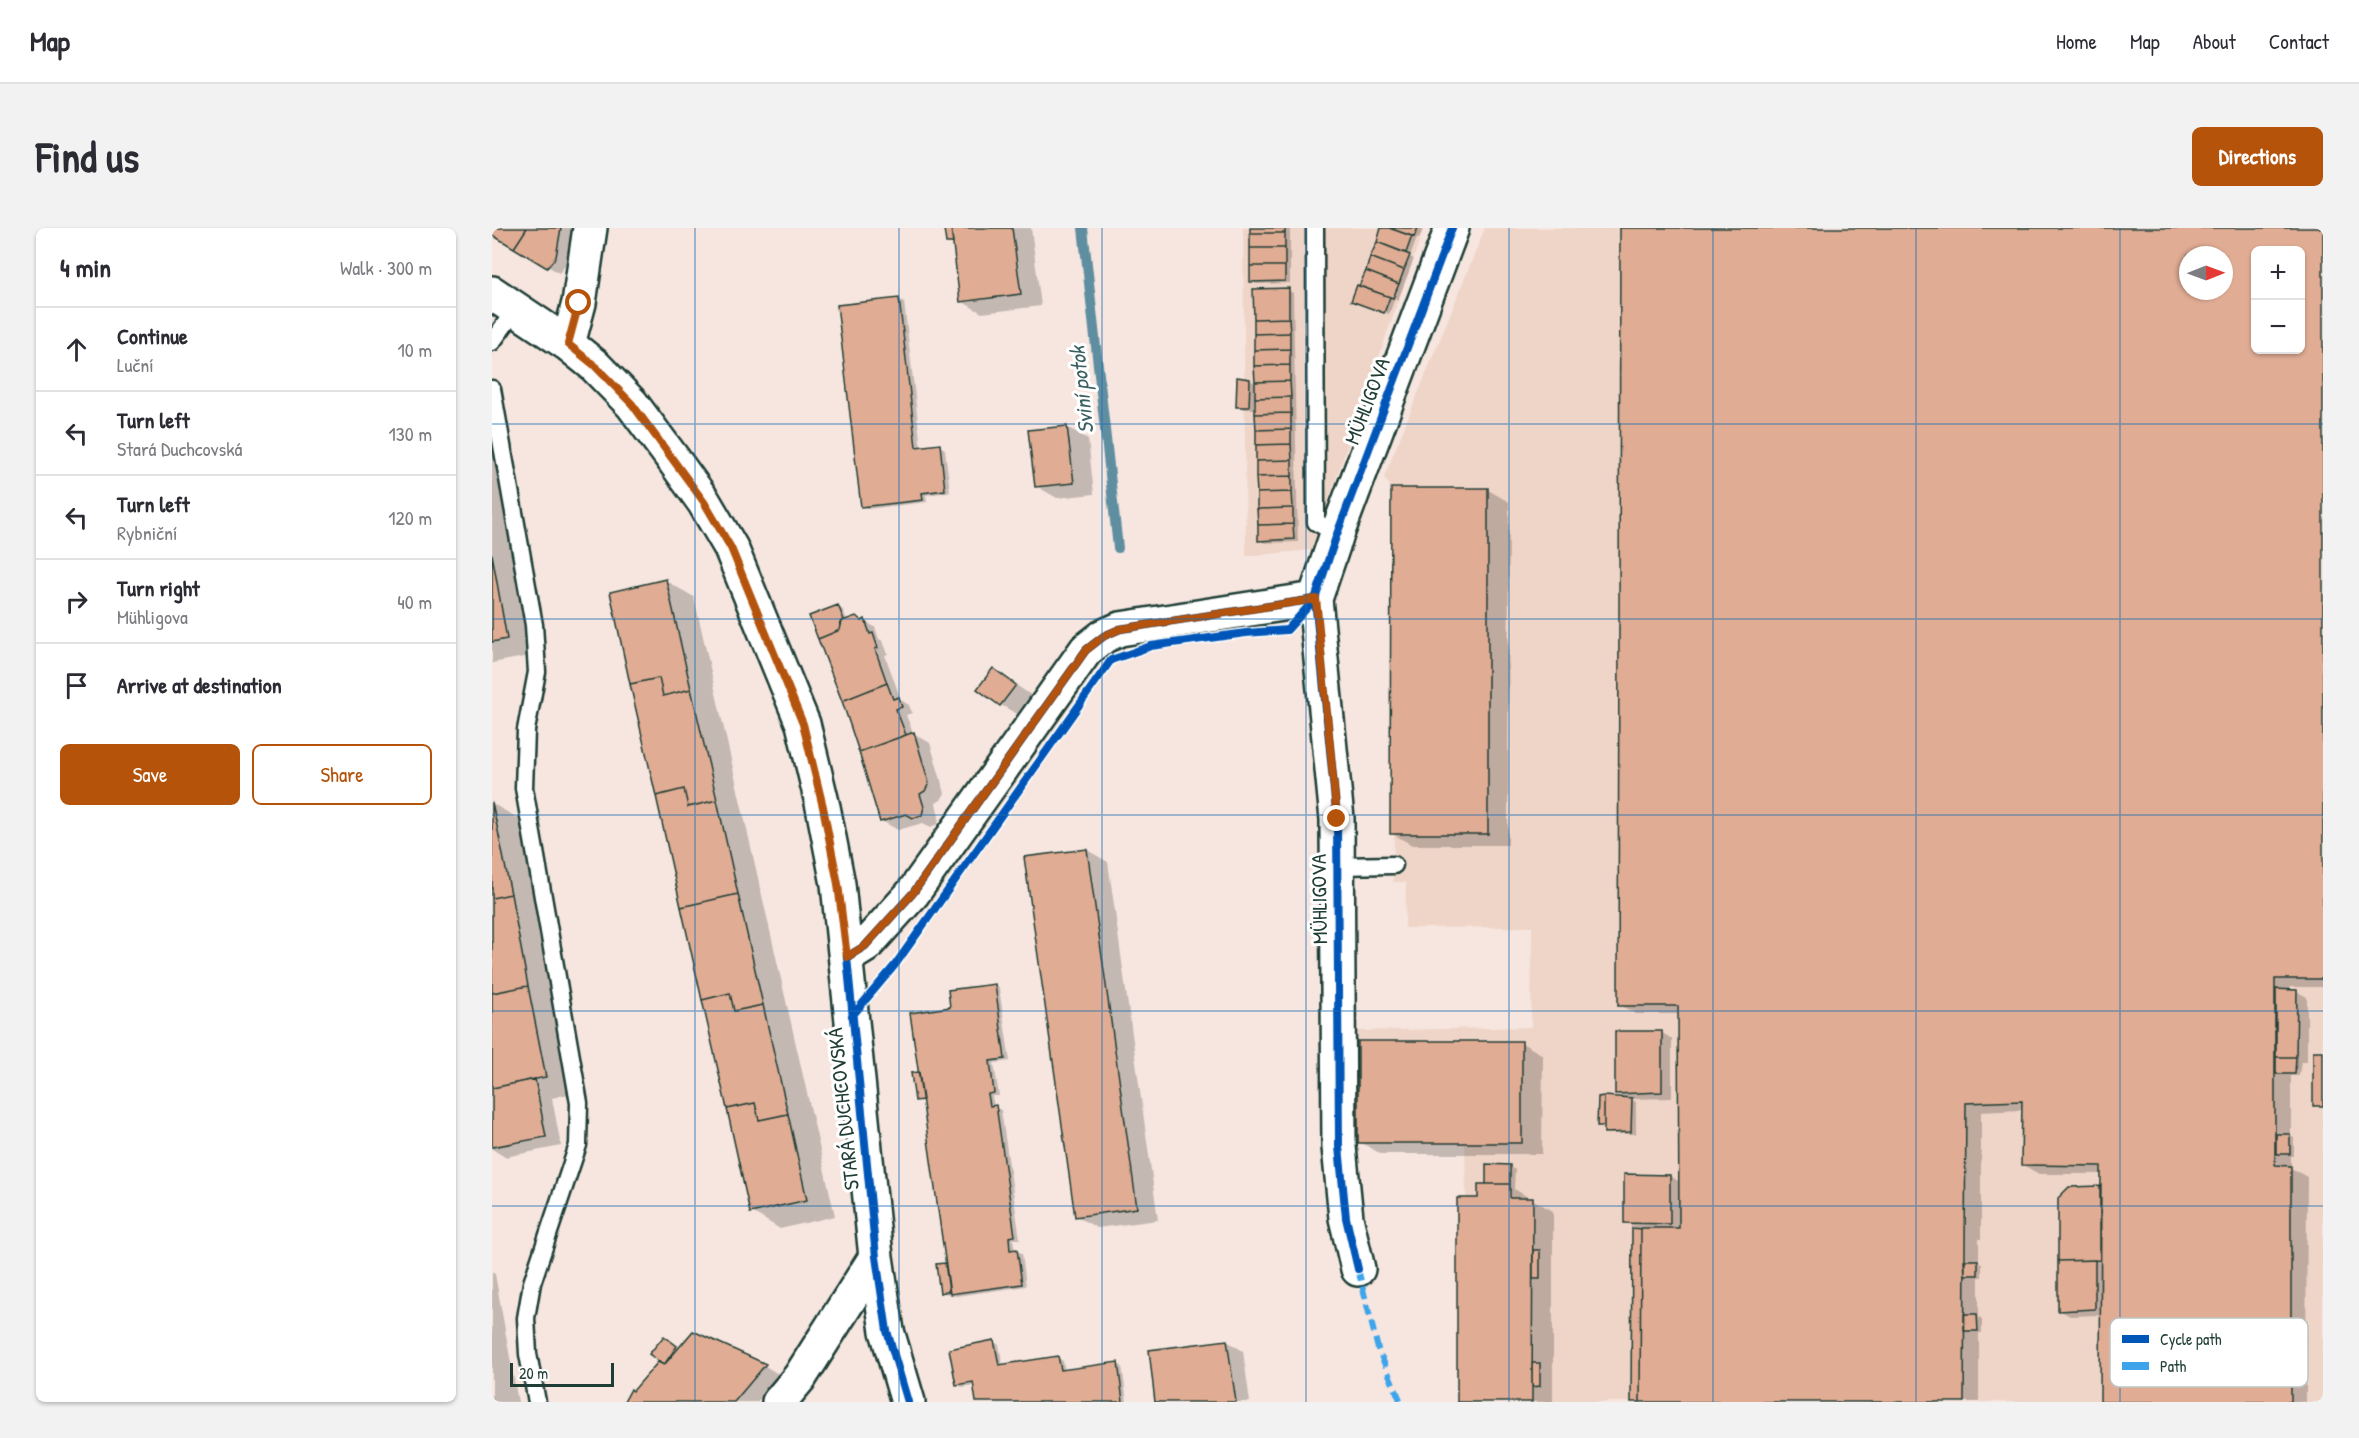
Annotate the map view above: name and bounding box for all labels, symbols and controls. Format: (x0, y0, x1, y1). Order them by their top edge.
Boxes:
text: Map (30, 22, 70, 60)
text: Home (2056, 27, 2097, 56)
text: Map (2130, 27, 2160, 56)
text: About (2193, 27, 2236, 56)
text: Contact (2269, 27, 2329, 56)
button: Directions (2192, 127, 2323, 186)
text: Find us (36, 128, 139, 185)
north arrow (2179, 246, 2233, 300)
map controls (2251, 246, 2305, 354)
button: + (2251, 246, 2305, 300)
text: 4 min (60, 250, 111, 285)
text: Walk · 300 m (340, 254, 432, 281)
route start (565, 289, 591, 315)
button: − (2251, 300, 2305, 354)
text: Continue (117, 321, 188, 351)
icon: ahead (60, 333, 93, 366)
text: 10 m (398, 336, 432, 363)
water label: Sviní potok (1061, 343, 1100, 435)
text: Luční (117, 351, 154, 378)
street label: MÜHLIGOVA (1337, 354, 1397, 448)
text: Turn left (117, 405, 190, 435)
icon: left (60, 417, 93, 450)
text: 130 m (389, 420, 432, 447)
text: Stará Duchcovská (117, 435, 242, 462)
text: Turn left (117, 489, 190, 519)
icon: left (60, 501, 93, 534)
text: 120 m (388, 504, 432, 531)
text: Rybniční (117, 519, 178, 546)
text: Turn right (117, 573, 200, 603)
icon: right (60, 585, 93, 618)
text: 40 m (397, 588, 432, 615)
text: Mühligova (117, 603, 188, 630)
icon: arrive (60, 669, 93, 702)
text: Arrive at destination (117, 670, 282, 700)
button: Save (60, 744, 240, 805)
button: Share (252, 744, 432, 805)
route end (1323, 805, 1349, 831)
street label: MÜHLIGOVA (1304, 854, 1334, 944)
street label: STARÁ DUCHCOVSKÁ (820, 1026, 866, 1192)
legend (2110, 1318, 2308, 1387)
text: Cycle path (2160, 1328, 2222, 1350)
text: Path (2160, 1355, 2186, 1377)
scale bar (510, 1360, 614, 1388)
text: 20 m (519, 1362, 548, 1384)

